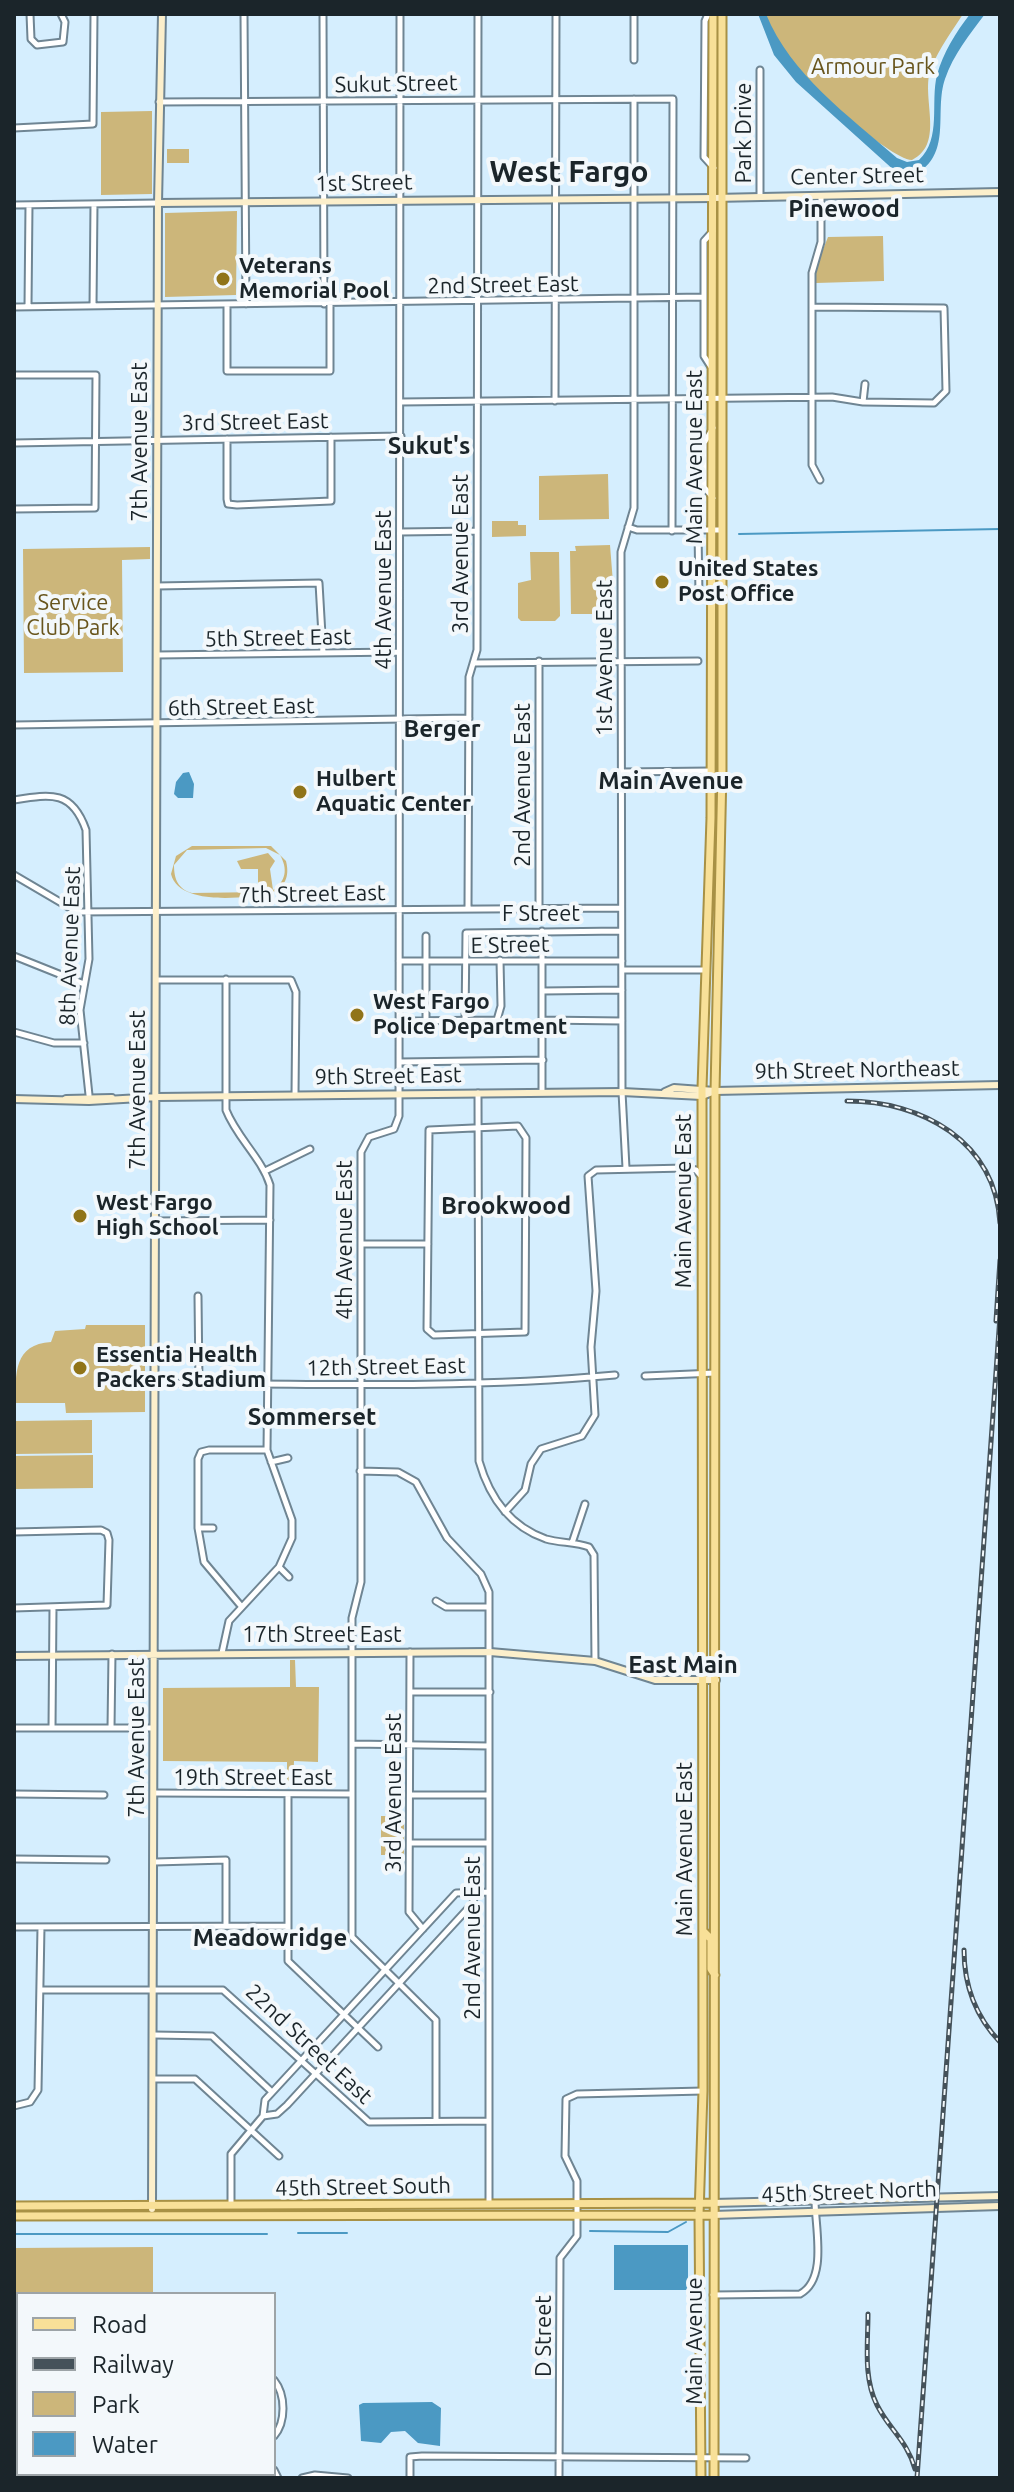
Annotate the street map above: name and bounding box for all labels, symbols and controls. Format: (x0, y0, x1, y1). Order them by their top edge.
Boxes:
park label: Armour Park (811, 54, 935, 80)
street label: Sukut Street (334, 70, 458, 98)
street label: Park Drive (731, 83, 757, 183)
district label: West Fargo (489, 154, 649, 190)
street label: Center Street (790, 162, 924, 190)
street label: 1st Street (315, 169, 413, 197)
district label: Pinewood (788, 195, 900, 223)
place label: Veterans Memorial Pool (239, 253, 389, 304)
marker: Veterans Memorial Pool (214, 270, 232, 288)
street label: 2nd Street East (427, 270, 579, 300)
street label: 7th Avenue East (127, 362, 153, 522)
street label: Main Avenue East (682, 370, 708, 544)
street label: 3rd Street East (181, 408, 329, 436)
district label: Sukut's (388, 432, 470, 460)
street label: 3rd Avenue East (448, 474, 474, 634)
street label: 4th Avenue East (371, 510, 397, 670)
place label: United States Post Office (678, 556, 818, 608)
marker: United States Post Office (653, 573, 671, 591)
street label: 1st Avenue East (592, 580, 618, 736)
park label: Service Club Park (26, 590, 120, 642)
street label: 5th Street East (204, 624, 352, 652)
street label: 6th Street East (167, 693, 315, 721)
street label: 2nd Avenue East (510, 703, 536, 867)
district label: Berger (403, 715, 481, 743)
place label: Hulbert Aquatic Center (316, 766, 471, 818)
district label: Main Avenue (598, 767, 744, 795)
marker: Hulbert Aquatic Center (291, 783, 309, 801)
street label: 8th Avenue East (54, 866, 86, 1026)
street label: 7th Street East (238, 880, 386, 908)
street label: F Street (502, 901, 580, 927)
street label: E Street (470, 931, 550, 959)
place label: West Fargo Police Department (373, 989, 567, 1040)
marker: West Fargo Police Department (348, 1006, 366, 1024)
street label: 7th Avenue East (125, 1010, 151, 1170)
street label: 9th Street Northeast (754, 1055, 960, 1085)
street label: 9th Street East (314, 1062, 462, 1090)
street label: Main Avenue East (671, 1114, 697, 1288)
street label: 4th Avenue East (332, 1160, 358, 1320)
place label: West Fargo High School (96, 1190, 218, 1242)
district label: Brookwood (441, 1192, 571, 1220)
marker: West Fargo High School (71, 1207, 89, 1225)
place label: Essentia Health Packers Stadium (96, 1342, 266, 1394)
street label: 12th Street East (306, 1352, 466, 1382)
marker: Essentia Health Packers Stadium (71, 1359, 89, 1377)
district label: Sommerset (248, 1403, 376, 1431)
street label: 17th Street East (242, 1622, 402, 1648)
district label: East Main (628, 1651, 738, 1679)
street label: 7th Avenue East (124, 1658, 150, 1818)
street label: 3rd Avenue East (381, 1713, 407, 1873)
street label: Main Avenue East (672, 1762, 698, 1936)
street label: 19th Street East (173, 1765, 333, 1791)
street label: 2nd Avenue East (460, 1856, 486, 2020)
district label: Meadowridge (193, 1924, 347, 1952)
street label: 22nd Street East (240, 1979, 378, 2109)
street label: 45th Street South (275, 2172, 451, 2202)
street label: 45th Street North (761, 2176, 937, 2208)
street label: Main Avenue (682, 2277, 708, 2405)
legend (16, 2292, 276, 2476)
street label: D Street (531, 2295, 557, 2377)
text: Road (92, 2311, 147, 2338)
text: Railway (92, 2351, 174, 2378)
text: Park (92, 2391, 140, 2418)
text: Water (92, 2431, 158, 2458)

